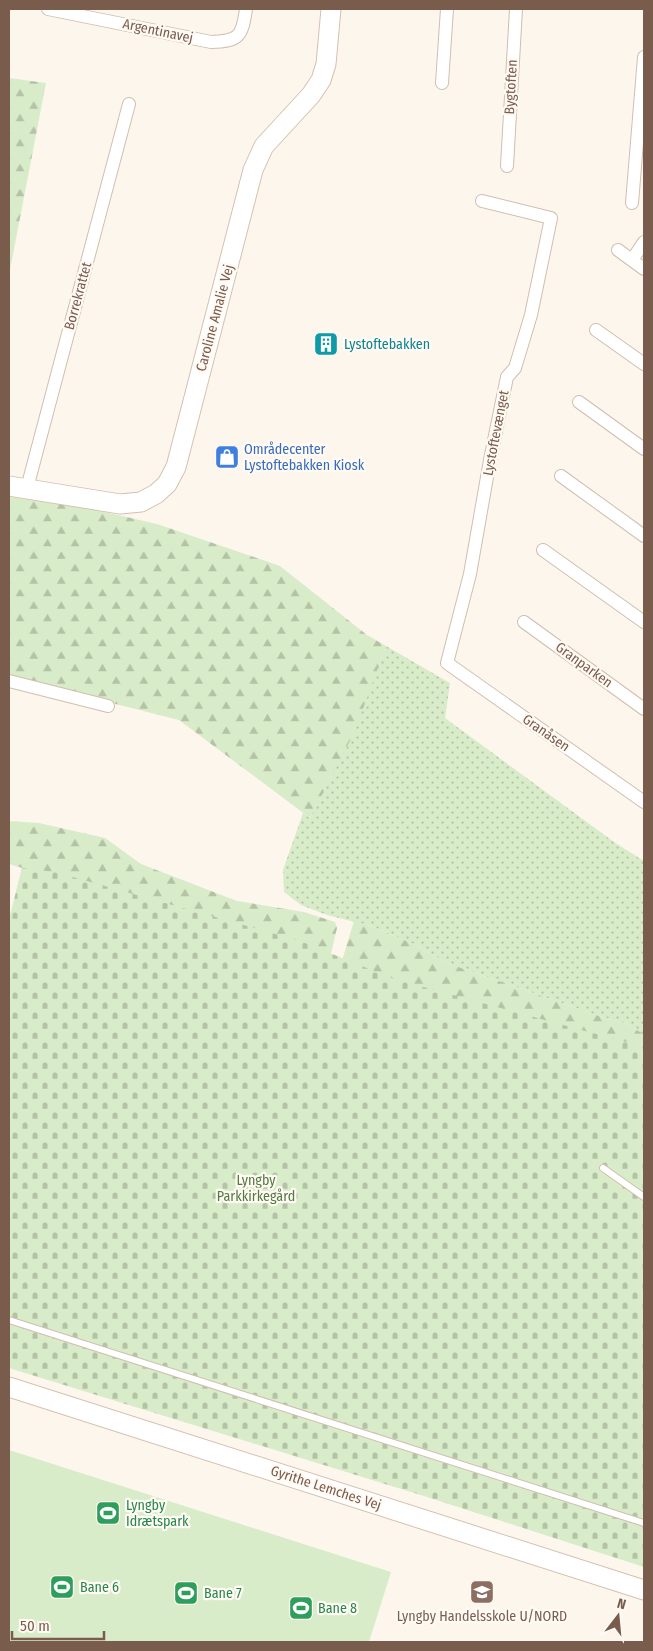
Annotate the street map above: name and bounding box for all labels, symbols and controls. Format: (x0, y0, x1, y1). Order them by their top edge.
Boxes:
street label: Argentinavej (121, 15, 195, 47)
street label: Bygtoften (501, 59, 521, 115)
street label: Borrekrattet (61, 260, 95, 332)
street label: Caroline Amalie Vej (193, 263, 237, 373)
building icon: Lystoftebakken (313, 331, 339, 357)
place label: Lystoftebakken (344, 336, 430, 353)
street label: Lystoftevænget (479, 388, 513, 477)
place label: Områdecenter Lystoftebakken Kiosk (244, 441, 365, 474)
shop icon: Områdecenter Lystoftebakken Kiosk (214, 444, 240, 470)
street label: Granparken (552, 639, 616, 691)
street label: Granåsen (519, 711, 573, 755)
park label: Lyngby Parkkirkegård (217, 1172, 295, 1205)
street label: Gyrithe Lemches Vej (269, 1462, 383, 1514)
place label: Lyngby Idrætspark (126, 1497, 189, 1530)
sports icon: Lyngby Idrætspark (95, 1500, 121, 1526)
sports icon: Bane 6 (49, 1574, 75, 1600)
place label: Bane 6 (80, 1579, 119, 1596)
school or university icon: Lyngby Handelsskole U/NORD (469, 1579, 495, 1605)
sports icon: Bane 7 (173, 1580, 199, 1606)
place label: Bane 7 (204, 1585, 242, 1602)
north arrow (593, 1591, 643, 1641)
sports icon: Bane 8 (288, 1595, 314, 1621)
text: N (615, 1595, 628, 1613)
place label: Bane 8 (318, 1600, 357, 1617)
scale bar (12, 1608, 105, 1640)
place label: Lyngby Handelsskole U/NORD (397, 1608, 567, 1625)
text: 50 m (20, 1617, 50, 1635)

